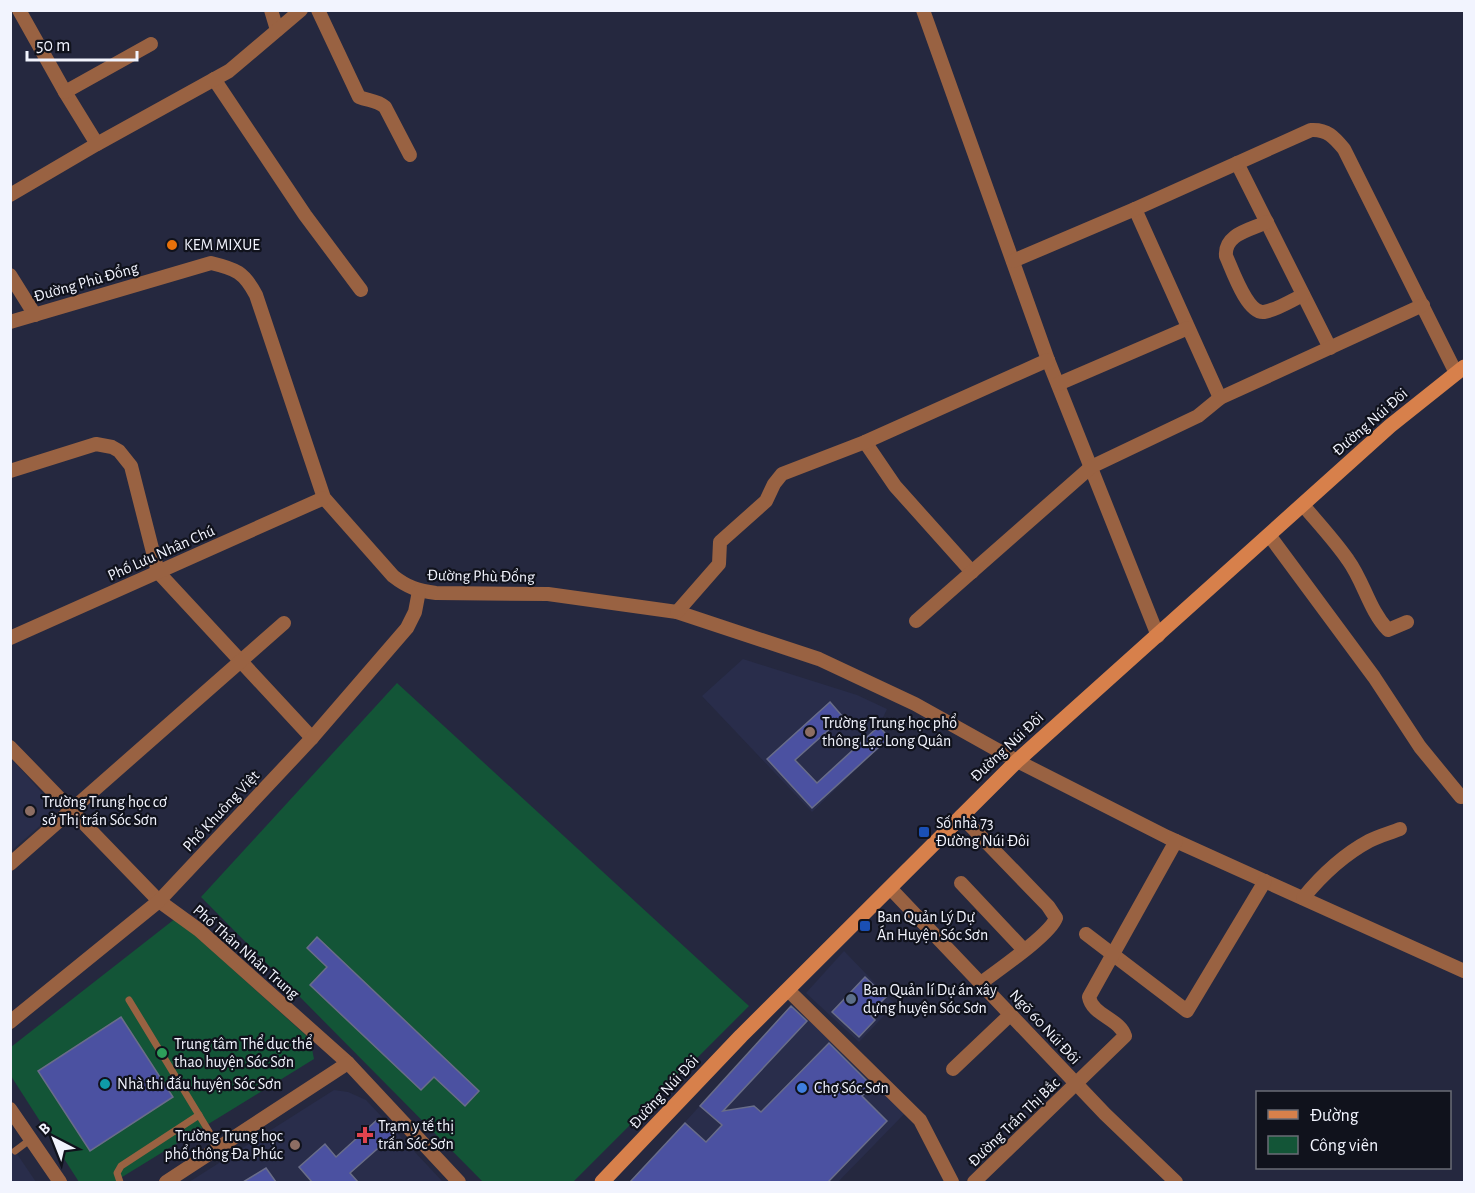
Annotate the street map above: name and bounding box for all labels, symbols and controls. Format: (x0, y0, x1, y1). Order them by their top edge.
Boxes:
scale bar (27, 24, 136, 62)
text: 50 m (36, 37, 70, 55)
place label: KEM MIXUE (184, 237, 260, 253)
marker: KEM MIXUE (165, 238, 179, 252)
street label: Đường Phù Đổng (31, 257, 140, 305)
street label: Đường Núi Đôi (1329, 385, 1411, 459)
street label: Phố Lưu Nhân Chú (105, 522, 217, 584)
street label: Đường Phù Đổng (427, 565, 535, 585)
street label: Đường Núi Đôi (967, 709, 1047, 785)
place label: Trường Trung học phổ thông Lạc Long Quân (822, 713, 957, 750)
marker: Trường Trung học phổ thông Lạc Long Quân (803, 725, 817, 739)
street label: Phố Khuông Việt (180, 767, 262, 855)
place label: Trường Trung học cơ sở Thị trấn Sóc Sơn (42, 794, 167, 828)
marker: Trường Trung học cơ sở Thị trấn Sóc Sơn (23, 804, 37, 818)
place label: Số nhà 73 Đường Núi Đôi (936, 815, 1030, 849)
marker: Số nhà 73 Đường Núi Đôi (917, 825, 931, 839)
street label: Phố Thân Nhân Trung (190, 902, 302, 1002)
place label: Ban Quản Lý Dự Án Huyện Sóc Sơn (877, 909, 988, 944)
marker: Ban Quản Lý Dự Án Huyện Sóc Sơn (858, 919, 872, 933)
place label: Ban Quản lí Dự án xây dựng huyện Sóc Sơn (863, 982, 997, 1017)
street label: Ngõ 60 Núi Đôi (1007, 987, 1083, 1067)
marker: Ban Quản lí Dự án xây dựng huyện Sóc Sơn (844, 992, 858, 1006)
place label: Trung tâm Thể dục thể thao huyện Sóc Sơn (174, 1034, 313, 1071)
marker: Trung tâm Thể dục thể thao huyện Sóc Sơn (155, 1046, 169, 1060)
street label: Đường Núi Đôi (626, 1052, 702, 1132)
street label: Đường Trần Thị Bắc (964, 1074, 1063, 1170)
place label: Nhà thi đấu huyện Sóc Sơn (117, 1076, 281, 1093)
marker: Nhà thi đấu huyện Sóc Sơn (98, 1077, 112, 1091)
place label: Chợ Sóc Sơn (814, 1080, 889, 1096)
marker: Chợ Sóc Sơn (795, 1081, 809, 1095)
legend (1256, 1091, 1451, 1169)
text: Đường (1310, 1107, 1359, 1125)
north arrow (24, 1109, 84, 1169)
place label: Trạm y tế thị trấn Sóc Sơn (378, 1118, 454, 1152)
text: B (36, 1120, 53, 1138)
marker: Trạm y tế thị trấn Sóc Sơn (356, 1126, 374, 1144)
place label: Trường Trung học phổ thông Đa Phúc (165, 1128, 283, 1162)
text: Công viên (1310, 1137, 1378, 1155)
marker: Trường Trung học phổ thông Đa Phúc (288, 1138, 302, 1152)

